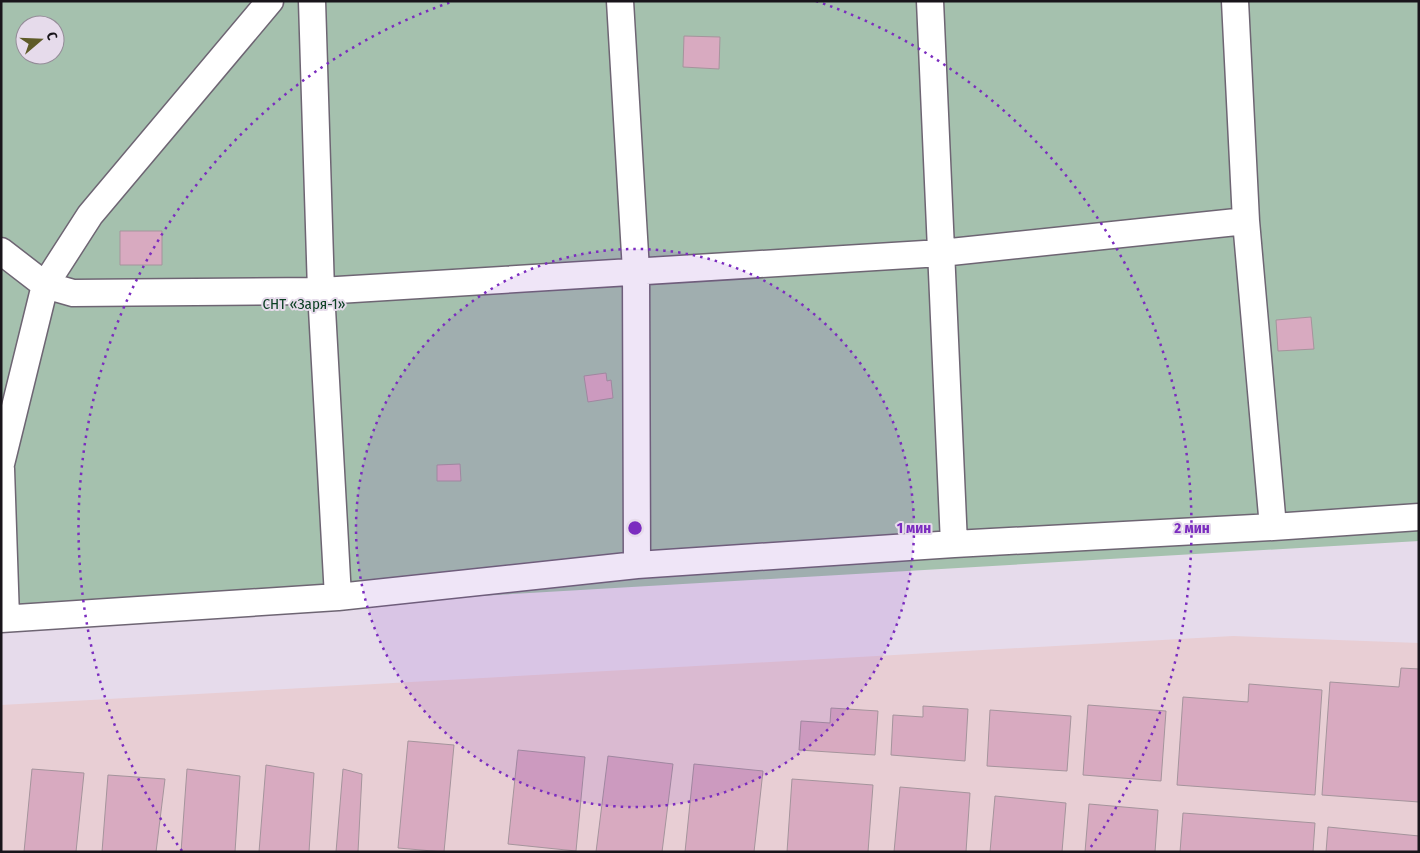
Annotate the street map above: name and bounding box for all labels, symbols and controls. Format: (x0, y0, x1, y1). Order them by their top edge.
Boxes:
north arrow (15, 15, 65, 65)
text: С (43, 30, 61, 43)
park label: СНТ «Заря-1» (262, 295, 346, 313)
centre of rings (626, 519, 644, 537)
text: 1 мин (897, 519, 931, 537)
text: 2 мин (1173, 519, 1210, 537)

